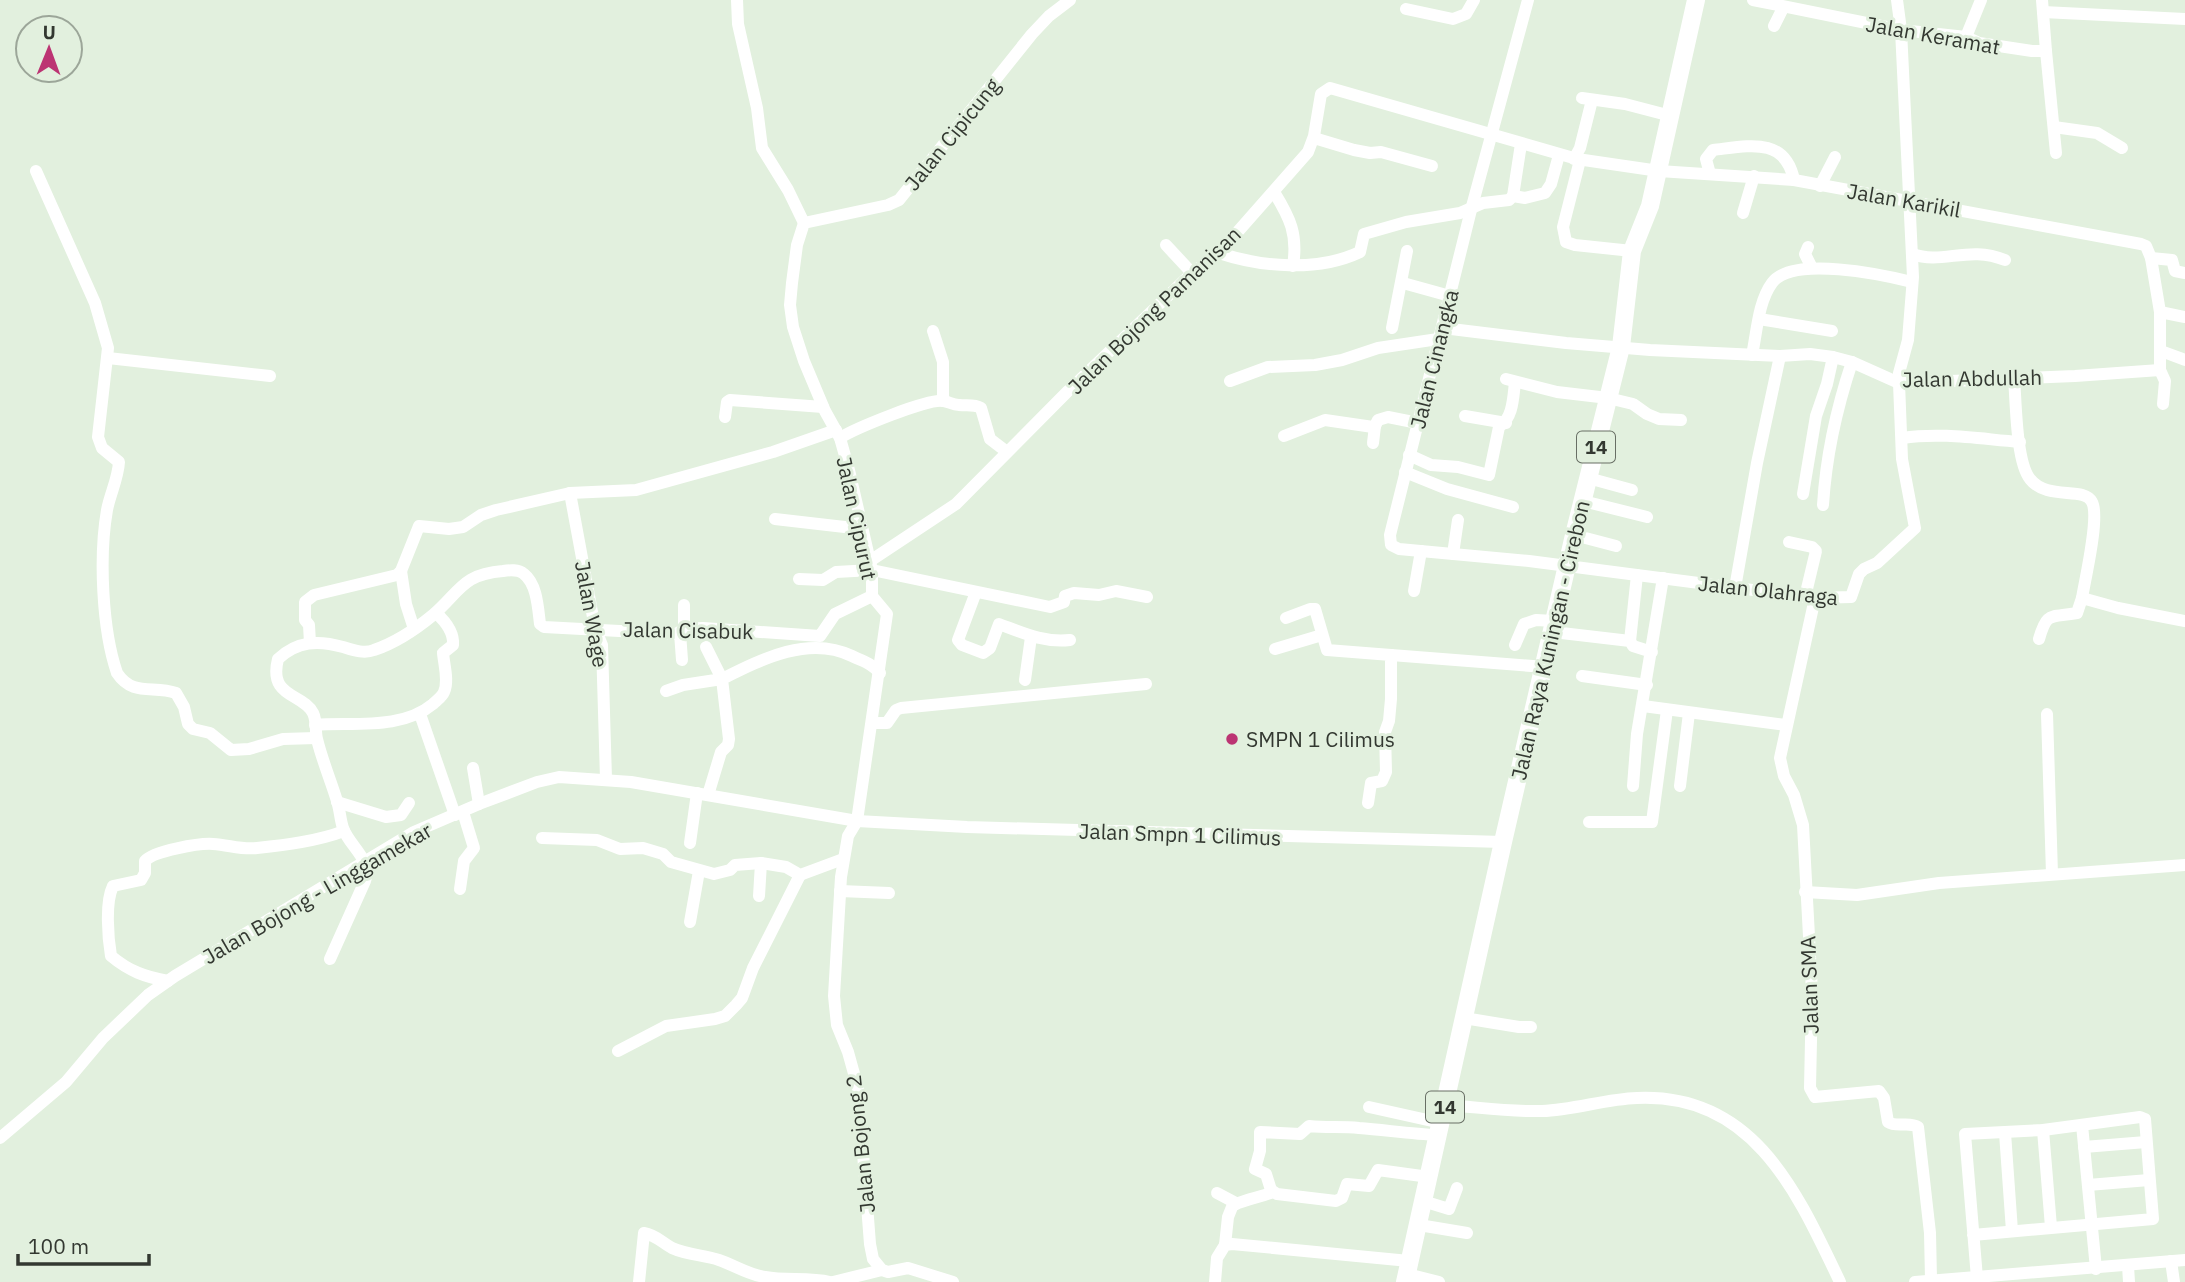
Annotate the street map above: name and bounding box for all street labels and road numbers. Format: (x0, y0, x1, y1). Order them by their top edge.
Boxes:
street label: Jalan Keramat (1864, 9, 2002, 61)
street label: Jalan Cipicung (898, 72, 1006, 196)
street label: Jalan Karikil (1845, 176, 1963, 224)
street label: Jalan Bojong Pamanisan (1062, 220, 1246, 400)
street label: Jalan Cinangka (1403, 287, 1465, 431)
street label: Jalan Abdullah (1902, 363, 2042, 393)
road number: 14 (1577, 432, 1615, 462)
street label: Jalan Cipurut (830, 454, 884, 582)
street label: Jalan Raya Kuningan - Cirebon (1504, 497, 1596, 783)
street label: Jalan Wage (569, 558, 615, 670)
street label: Jalan Olahraga (1697, 569, 1839, 611)
street label: Jalan Cisabuk (622, 615, 754, 645)
street label: Jalan Bojong - Linggamekar (197, 816, 437, 970)
street label: Jalan Smpn 1 Cilimus (1078, 816, 1282, 852)
street label: Jalan SMA (1793, 935, 1825, 1035)
street label: Jalan Bojong 2 (839, 1074, 881, 1214)
road number: 14 (1426, 1092, 1464, 1122)

